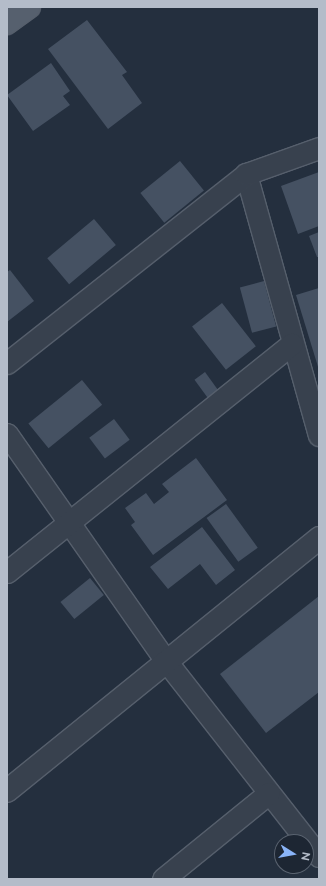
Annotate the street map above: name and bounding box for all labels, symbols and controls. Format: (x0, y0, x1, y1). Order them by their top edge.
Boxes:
north arrow (274, 834, 314, 874)
text: N (298, 851, 312, 862)

